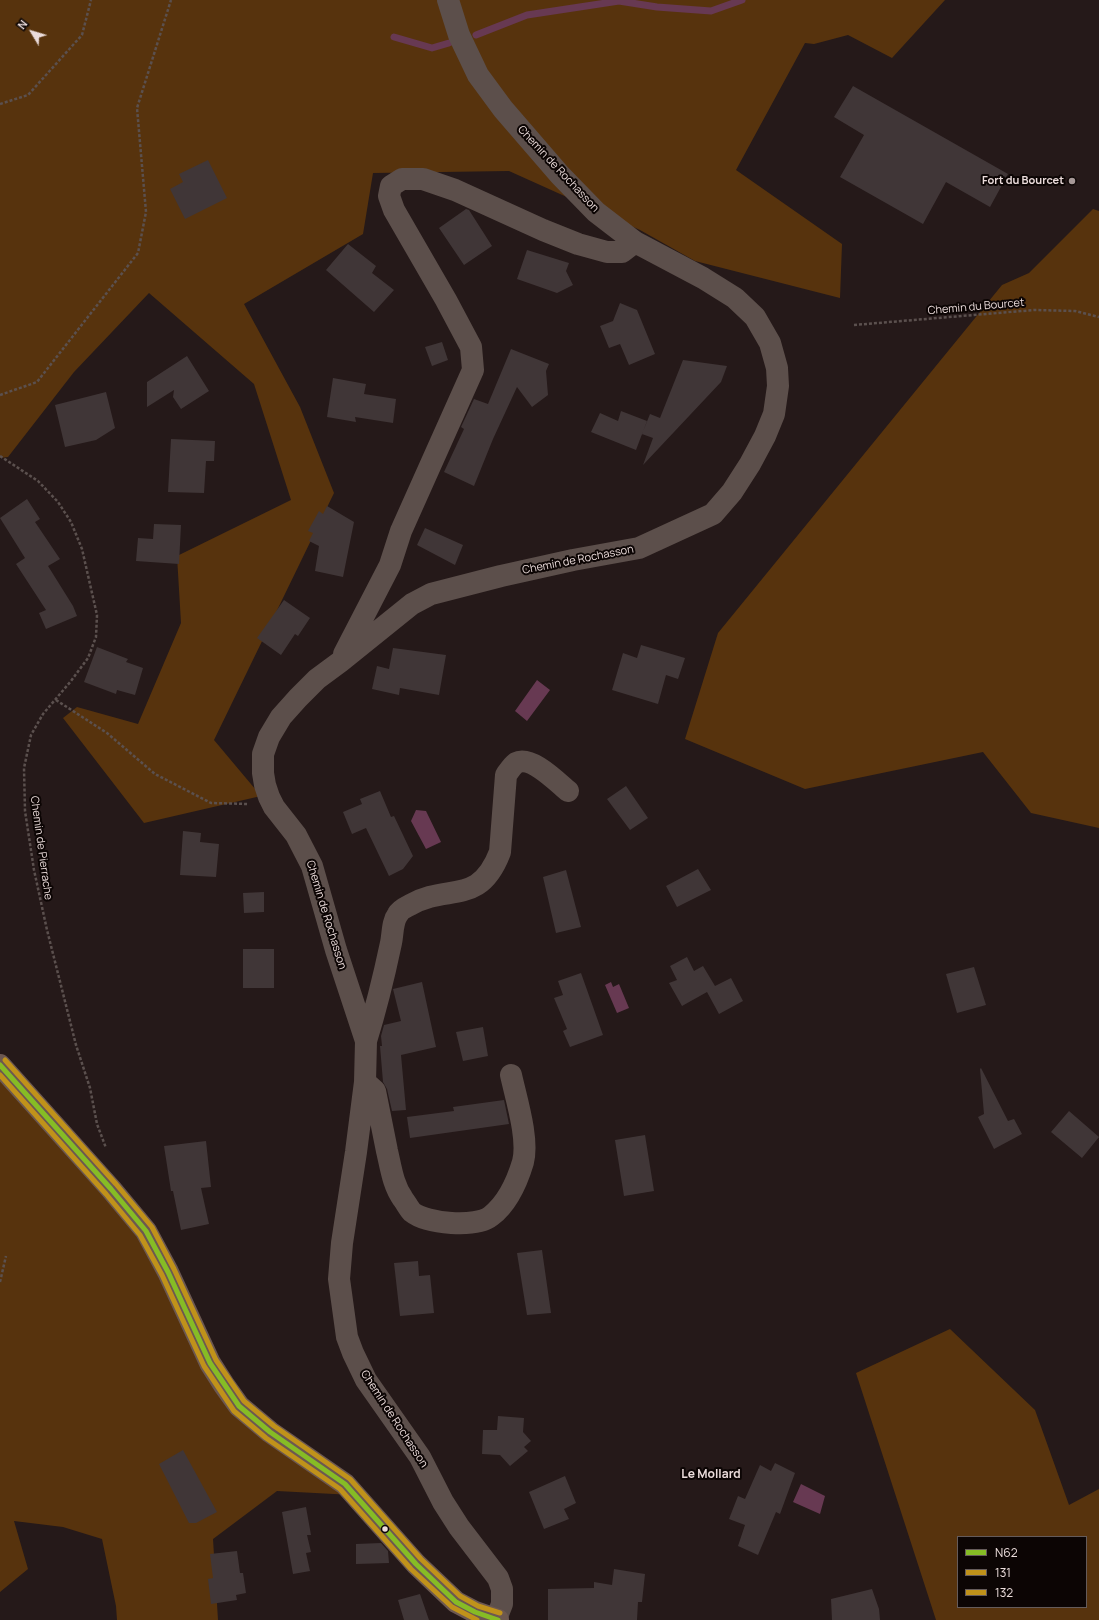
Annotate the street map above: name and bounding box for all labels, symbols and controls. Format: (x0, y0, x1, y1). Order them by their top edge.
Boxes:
north arrow (12, 12, 52, 52)
text: N (14, 17, 30, 32)
street label: Chemin de Rochasson (515, 123, 601, 215)
place label: Fort du Bourcet (982, 174, 1064, 188)
marker: Fort du Bourcet (1067, 176, 1077, 186)
street label: Chemin du Bourcet (927, 296, 1025, 318)
street label: Chemin de Rochasson (521, 543, 635, 577)
street label: Chemin de Pierrache (27, 795, 55, 901)
street label: Chemin de Rochasson (303, 859, 349, 971)
street label: Chemin de Rochasson (358, 1368, 430, 1470)
district label: Le Mollard (681, 1468, 741, 1482)
unlabelled marker (380, 1524, 390, 1534)
legend (957, 1536, 1087, 1608)
text: N62 (995, 1544, 1018, 1561)
text: 131 (995, 1564, 1011, 1581)
text: 132 (995, 1584, 1013, 1601)

